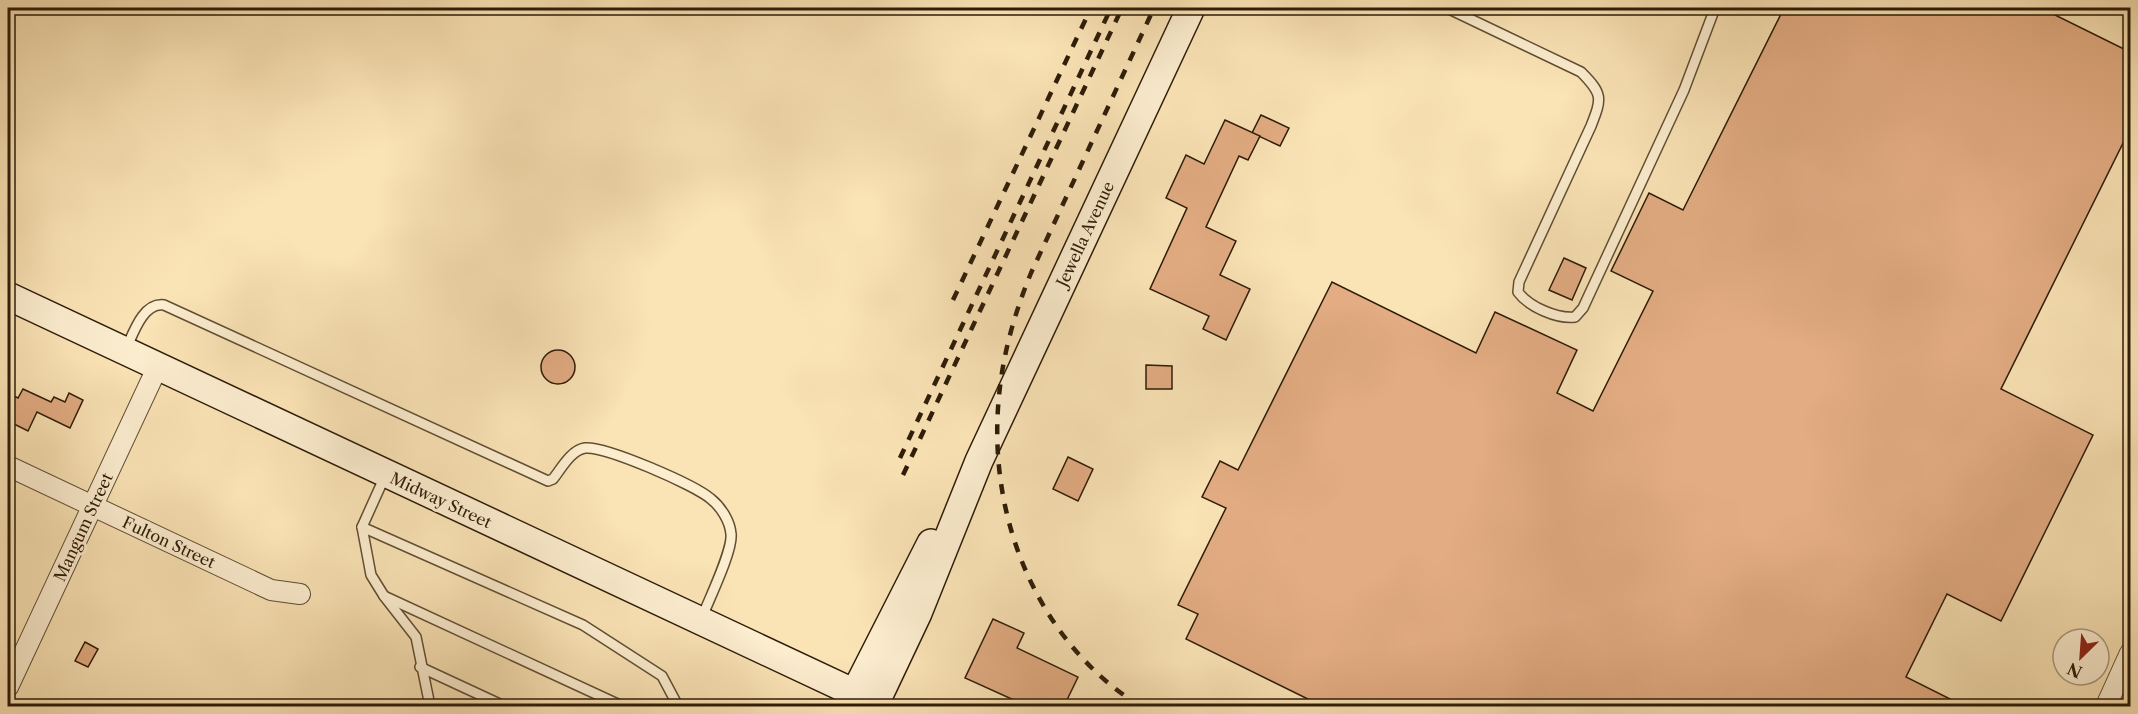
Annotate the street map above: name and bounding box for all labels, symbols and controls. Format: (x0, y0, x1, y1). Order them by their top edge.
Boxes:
street label: Jewella Avenue (1051, 178, 1118, 293)
street label: Midway Street (387, 468, 495, 532)
street label: Mangum Street (49, 469, 117, 584)
street label: Fulton Street (119, 512, 219, 572)
north arrow (2051, 627, 2111, 687)
text: N (2064, 659, 2085, 683)

